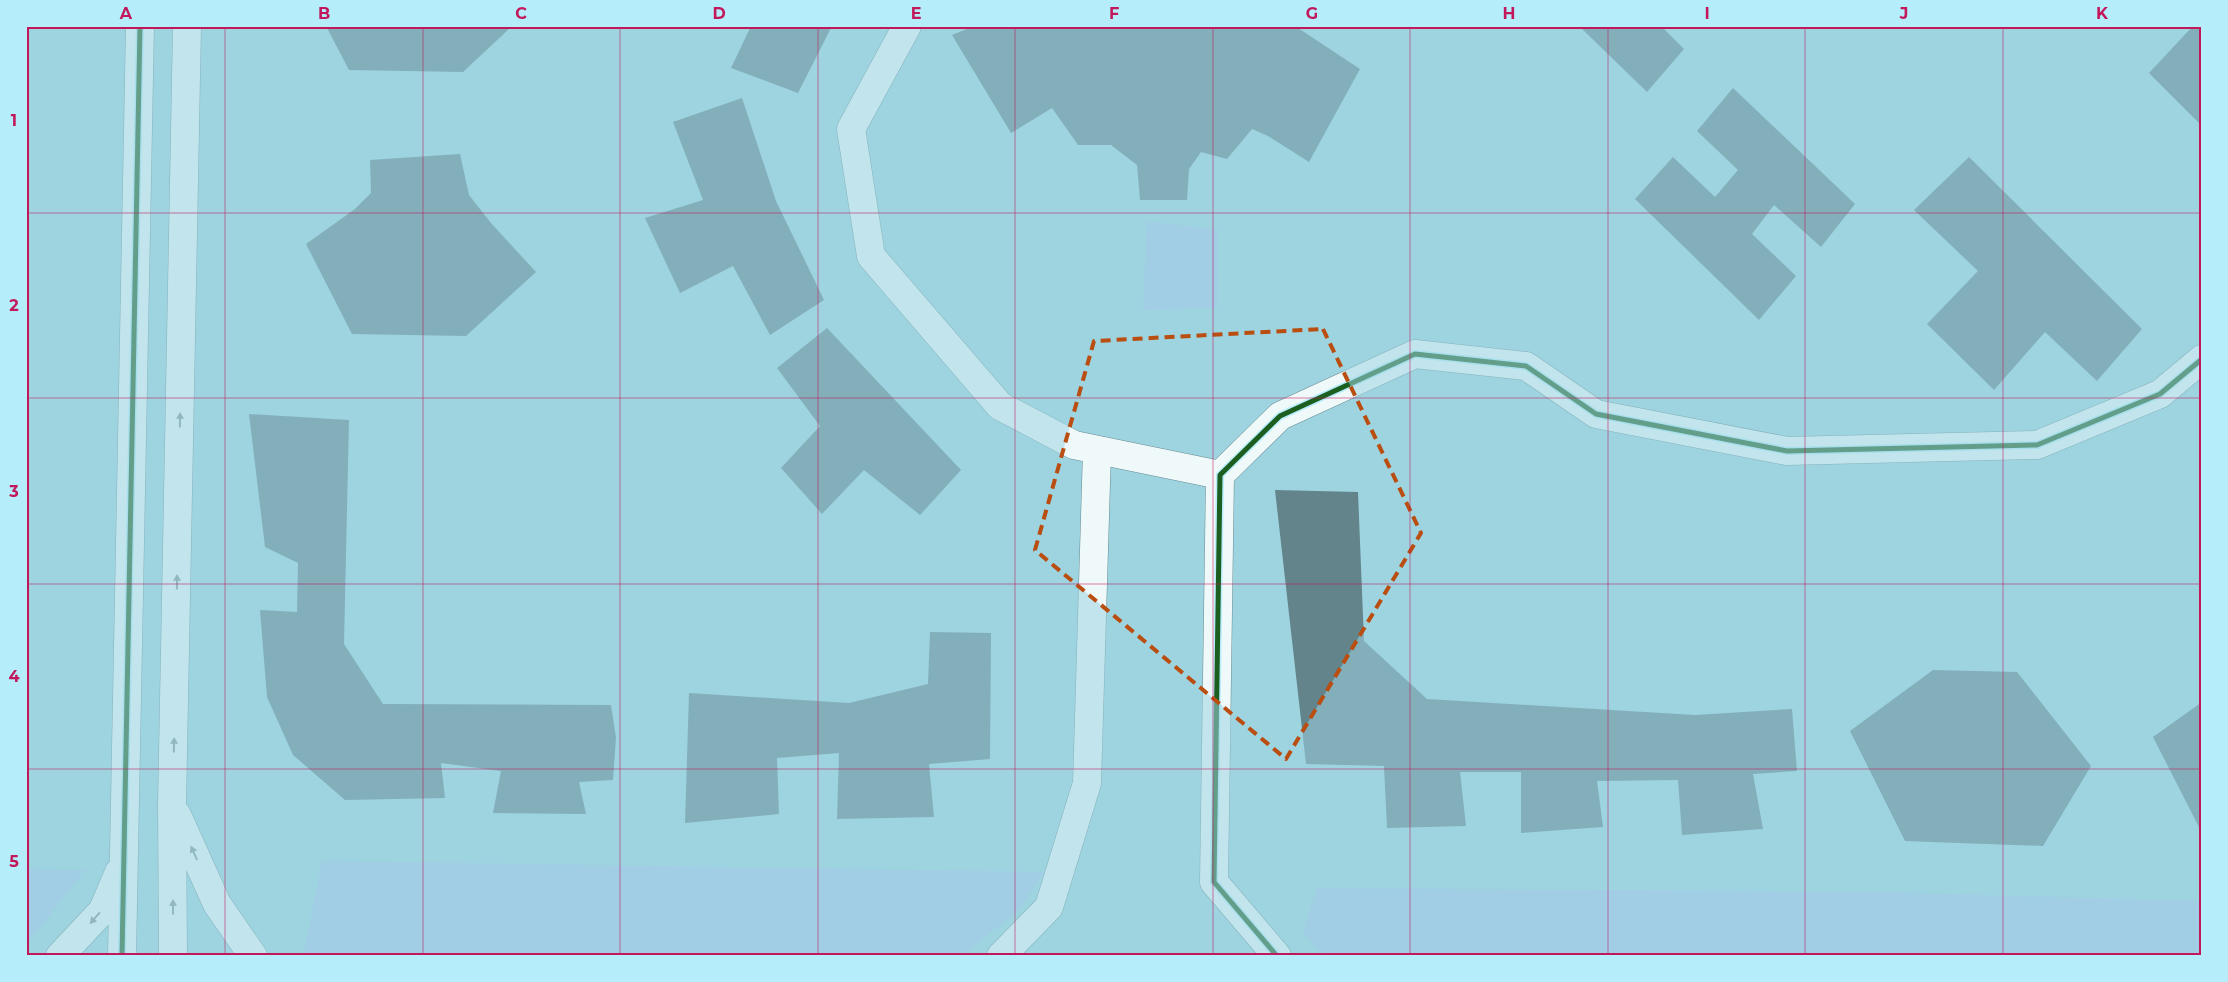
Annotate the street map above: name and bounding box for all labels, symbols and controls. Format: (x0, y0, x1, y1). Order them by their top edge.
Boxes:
text: A (119, 4, 133, 23)
text: B (318, 4, 330, 23)
text: C (515, 4, 527, 23)
text: D (712, 4, 726, 23)
text: E (911, 4, 921, 23)
text: F (1109, 4, 1119, 23)
text: G (1306, 4, 1318, 23)
text: H (1503, 4, 1515, 23)
text: I (1704, 4, 1710, 23)
text: J (1899, 4, 1908, 23)
text: K (2096, 4, 2109, 23)
text: 1 (11, 111, 17, 130)
text: 2 (9, 296, 19, 315)
one-way arrow (176, 411, 184, 427)
text: 3 (8, 482, 19, 501)
one-way arrow (173, 574, 181, 590)
text: 4 (8, 667, 20, 686)
one-way arrow (170, 736, 178, 752)
one-way arrow (190, 846, 198, 860)
text: 5 (9, 852, 19, 871)
one-way arrow (169, 899, 177, 915)
one-way arrow (90, 912, 101, 925)

